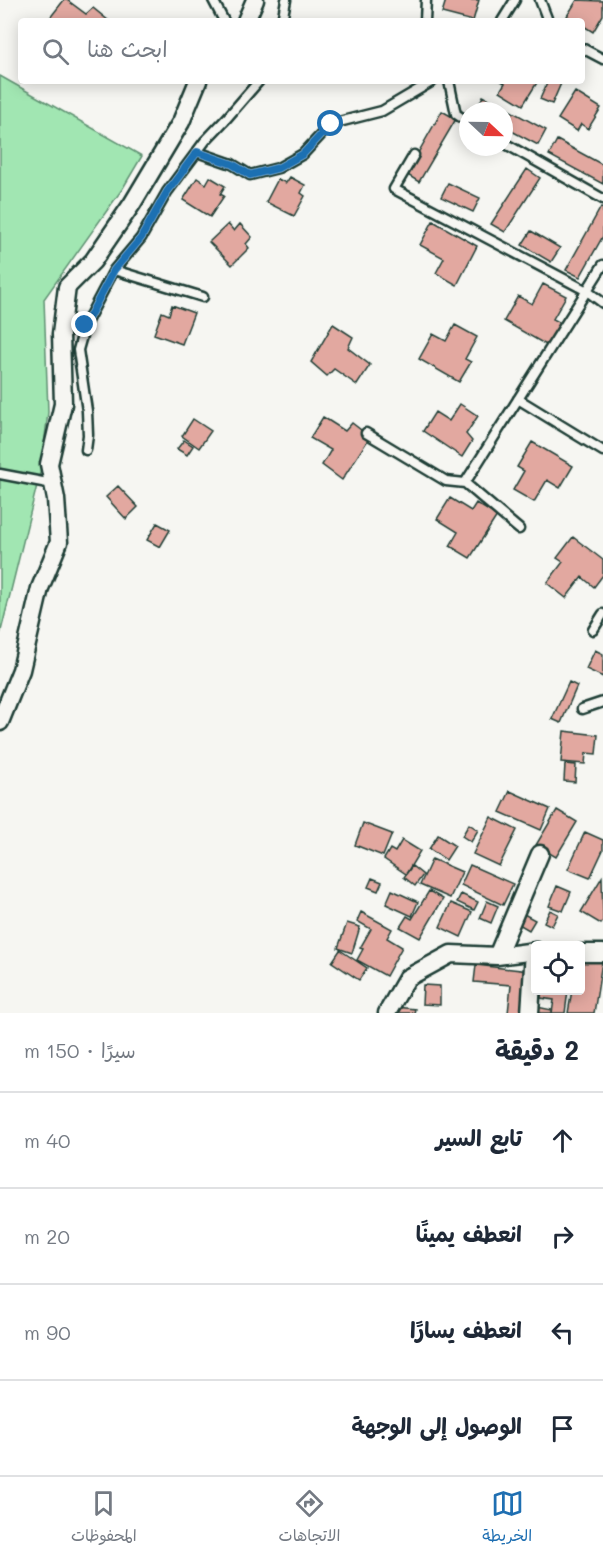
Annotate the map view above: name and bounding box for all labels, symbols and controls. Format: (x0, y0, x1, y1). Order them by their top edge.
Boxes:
search box (18, 18, 585, 84)
text: ابحث هنا (87, 34, 168, 63)
icon: search (39, 35, 72, 68)
north arrow (459, 102, 513, 156)
route start (317, 110, 343, 136)
route end (71, 311, 97, 337)
map controls (531, 941, 585, 995)
button: locate (531, 941, 585, 995)
text: 2 دقيقة (495, 1033, 579, 1067)
text: سيرًا · 150 m (24, 1037, 136, 1063)
text: تابع السير (436, 1123, 522, 1152)
icon: ahead (546, 1124, 579, 1157)
text: 40 m (24, 1127, 70, 1153)
text: انعطف يمينًا (416, 1219, 522, 1248)
icon: right (546, 1220, 579, 1253)
text: 20 m (24, 1223, 70, 1249)
text: انعطف يسارًا (410, 1315, 522, 1344)
icon: left (546, 1316, 579, 1349)
text: 90 m (24, 1319, 71, 1345)
text: الوصول إلى الوجهة (351, 1411, 522, 1440)
icon: arrive (546, 1412, 579, 1445)
tab: المحفوظات (71, 1487, 137, 1550)
tab: الاتجاهات (279, 1487, 340, 1550)
tab: الخريطة (482, 1487, 532, 1550)

